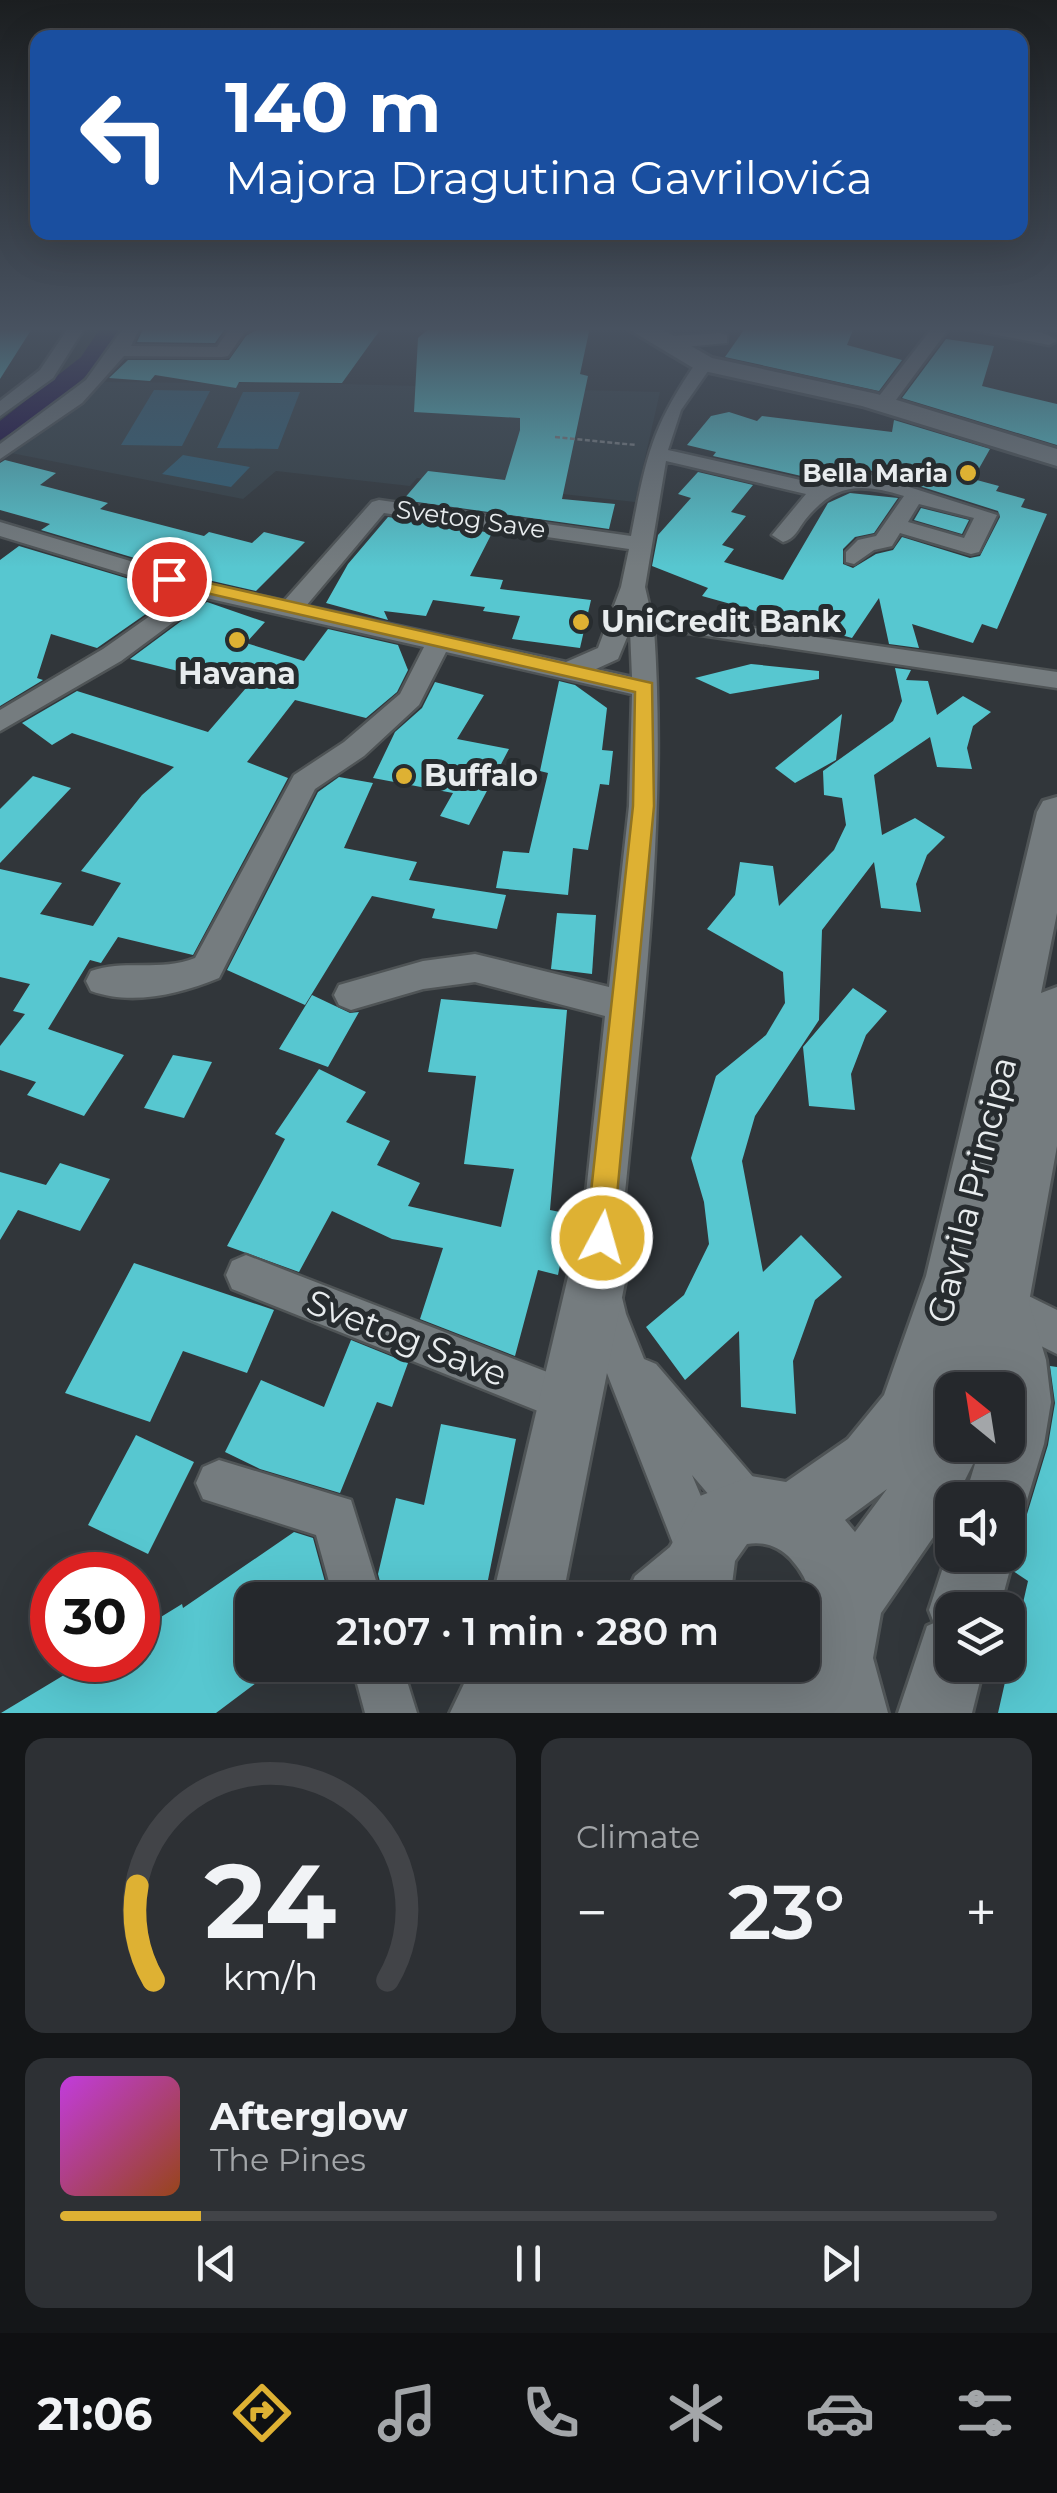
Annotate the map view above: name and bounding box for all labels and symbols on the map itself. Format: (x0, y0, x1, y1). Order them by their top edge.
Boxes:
place label: Bella Maria (803, 458, 948, 488)
marker: Bella Maria (957, 462, 979, 484)
street label: Svetog Save (394, 494, 548, 544)
pin (127, 537, 212, 622)
place label: UniCredit Bank (601, 603, 841, 640)
marker: UniCredit Bank (570, 611, 592, 633)
marker: Havana (226, 629, 248, 651)
place label: Havana (178, 655, 296, 692)
place label: Buffalo (424, 757, 538, 794)
marker: Buffalo (393, 765, 415, 787)
street label: Gavrila Principa (918, 1052, 1025, 1328)
position arrow (550, 1186, 654, 1290)
street label: Svetog Save (301, 1280, 513, 1395)
north arrow (935, 1372, 1025, 1462)
speed limit sign: 30 (30, 1552, 160, 1682)

